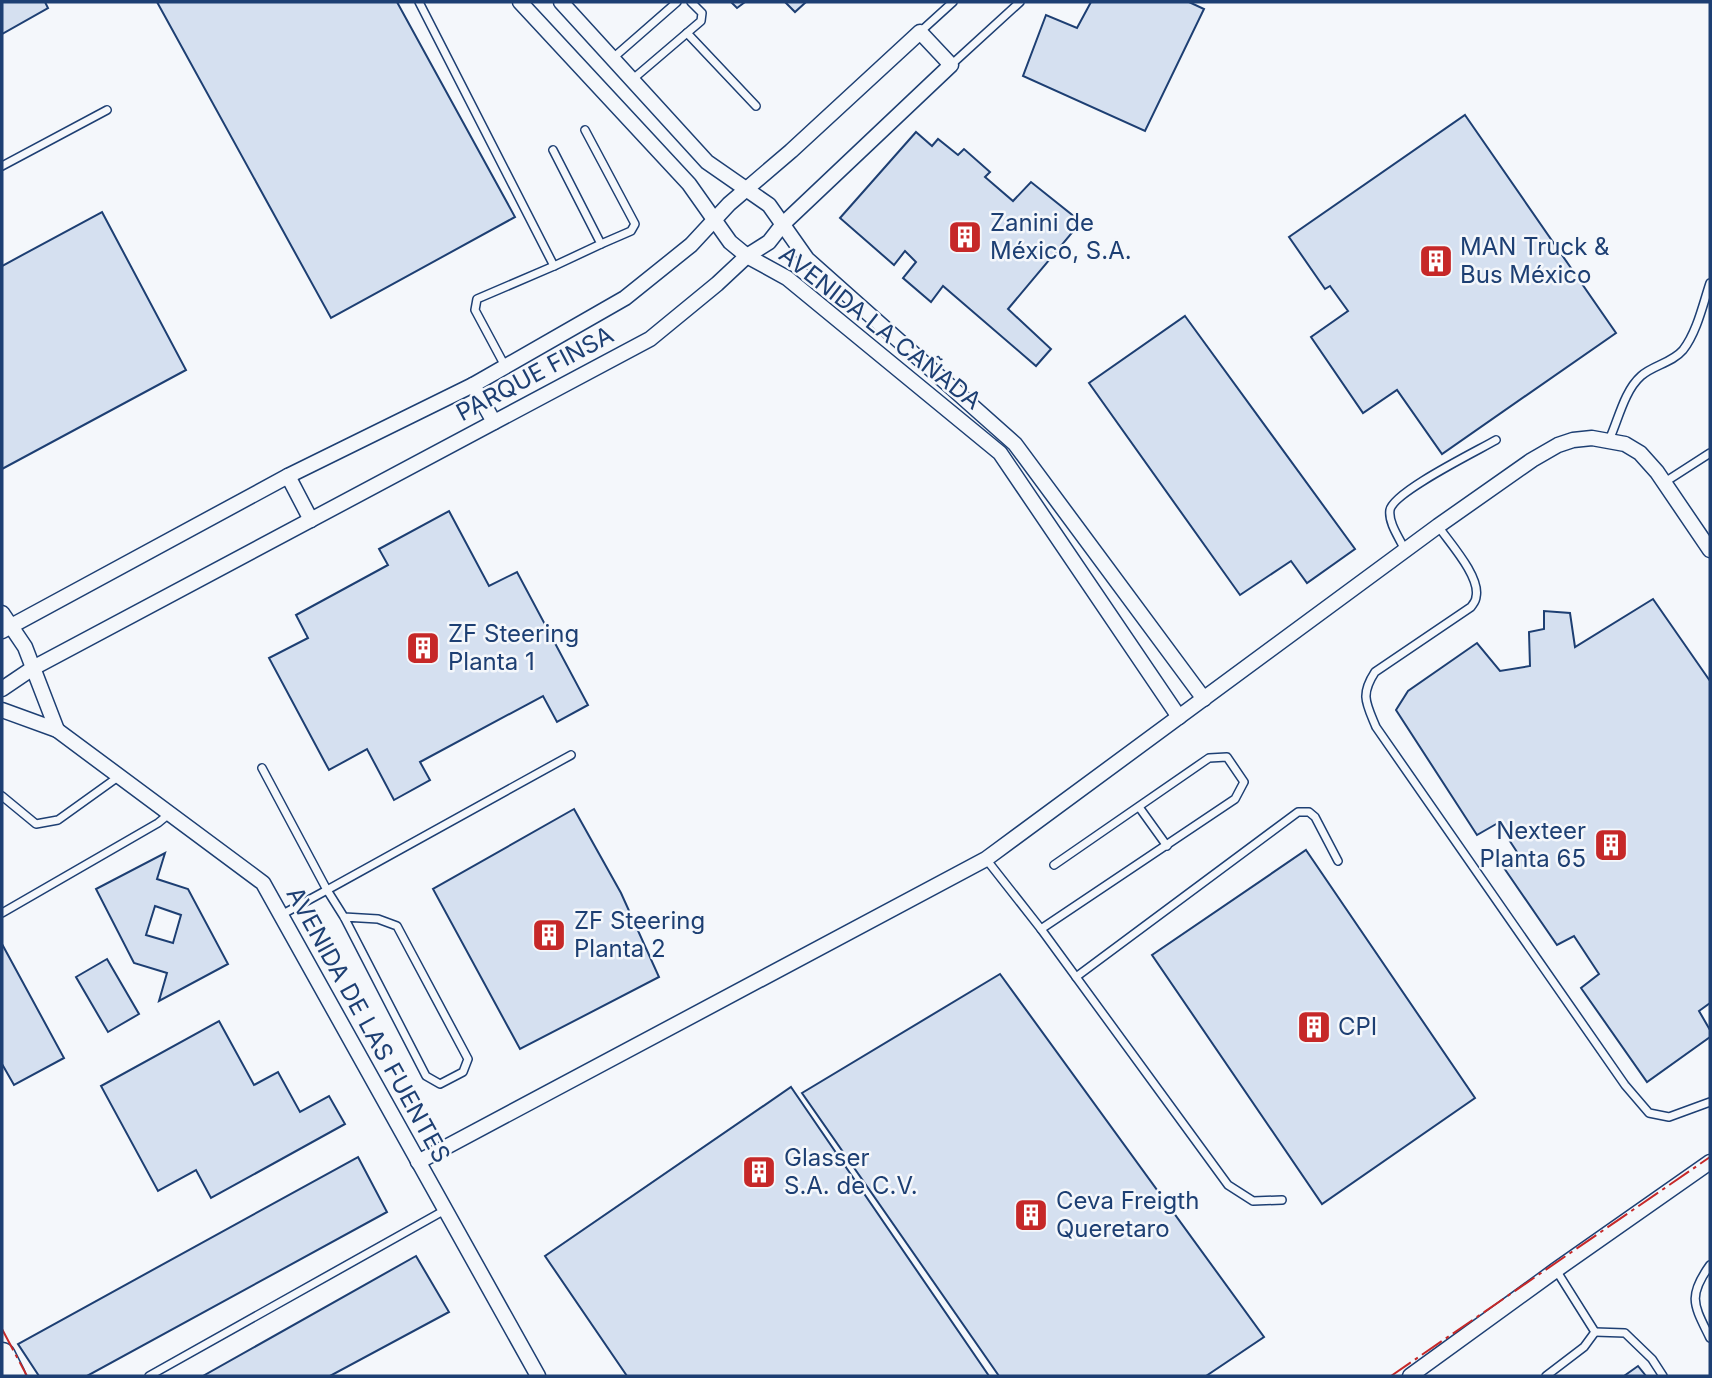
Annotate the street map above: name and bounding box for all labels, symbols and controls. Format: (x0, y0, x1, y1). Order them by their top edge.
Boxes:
place label: Zanini de México, S.A. (990, 208, 1132, 265)
building icon: Zanini de México, S.A. (946, 218, 984, 256)
place label: MAN Truck & Bus México (1460, 232, 1610, 289)
street label: AVENIDA LA CAÑADA (773, 240, 987, 416)
building icon: MAN Truck & Bus México (1417, 242, 1455, 280)
street label: PARQUE FINSA (451, 320, 618, 427)
place label: ZF Steering Planta 1 (448, 619, 579, 676)
building icon: ZF Steering Planta 1 (404, 629, 442, 667)
place label: Nexteer Planta 65 (1480, 816, 1586, 873)
building icon: Nexteer Planta 65 (1592, 826, 1630, 864)
street label: AVENIDA DE LAS FUENTES (280, 882, 456, 1168)
place label: ZF Steering Planta 2 (574, 906, 705, 963)
building icon: ZF Steering Planta 2 (530, 916, 568, 954)
building icon: CPI (1295, 1008, 1333, 1046)
place label: CPI (1338, 1012, 1377, 1041)
place label: Glasser S.A. de C.V. (784, 1143, 918, 1200)
building icon: Glasser S.A. de C.V. (740, 1153, 778, 1191)
place label: Ceva Freigth Queretaro (1056, 1186, 1199, 1243)
building icon: Ceva Freigth Queretaro (1012, 1196, 1050, 1234)

